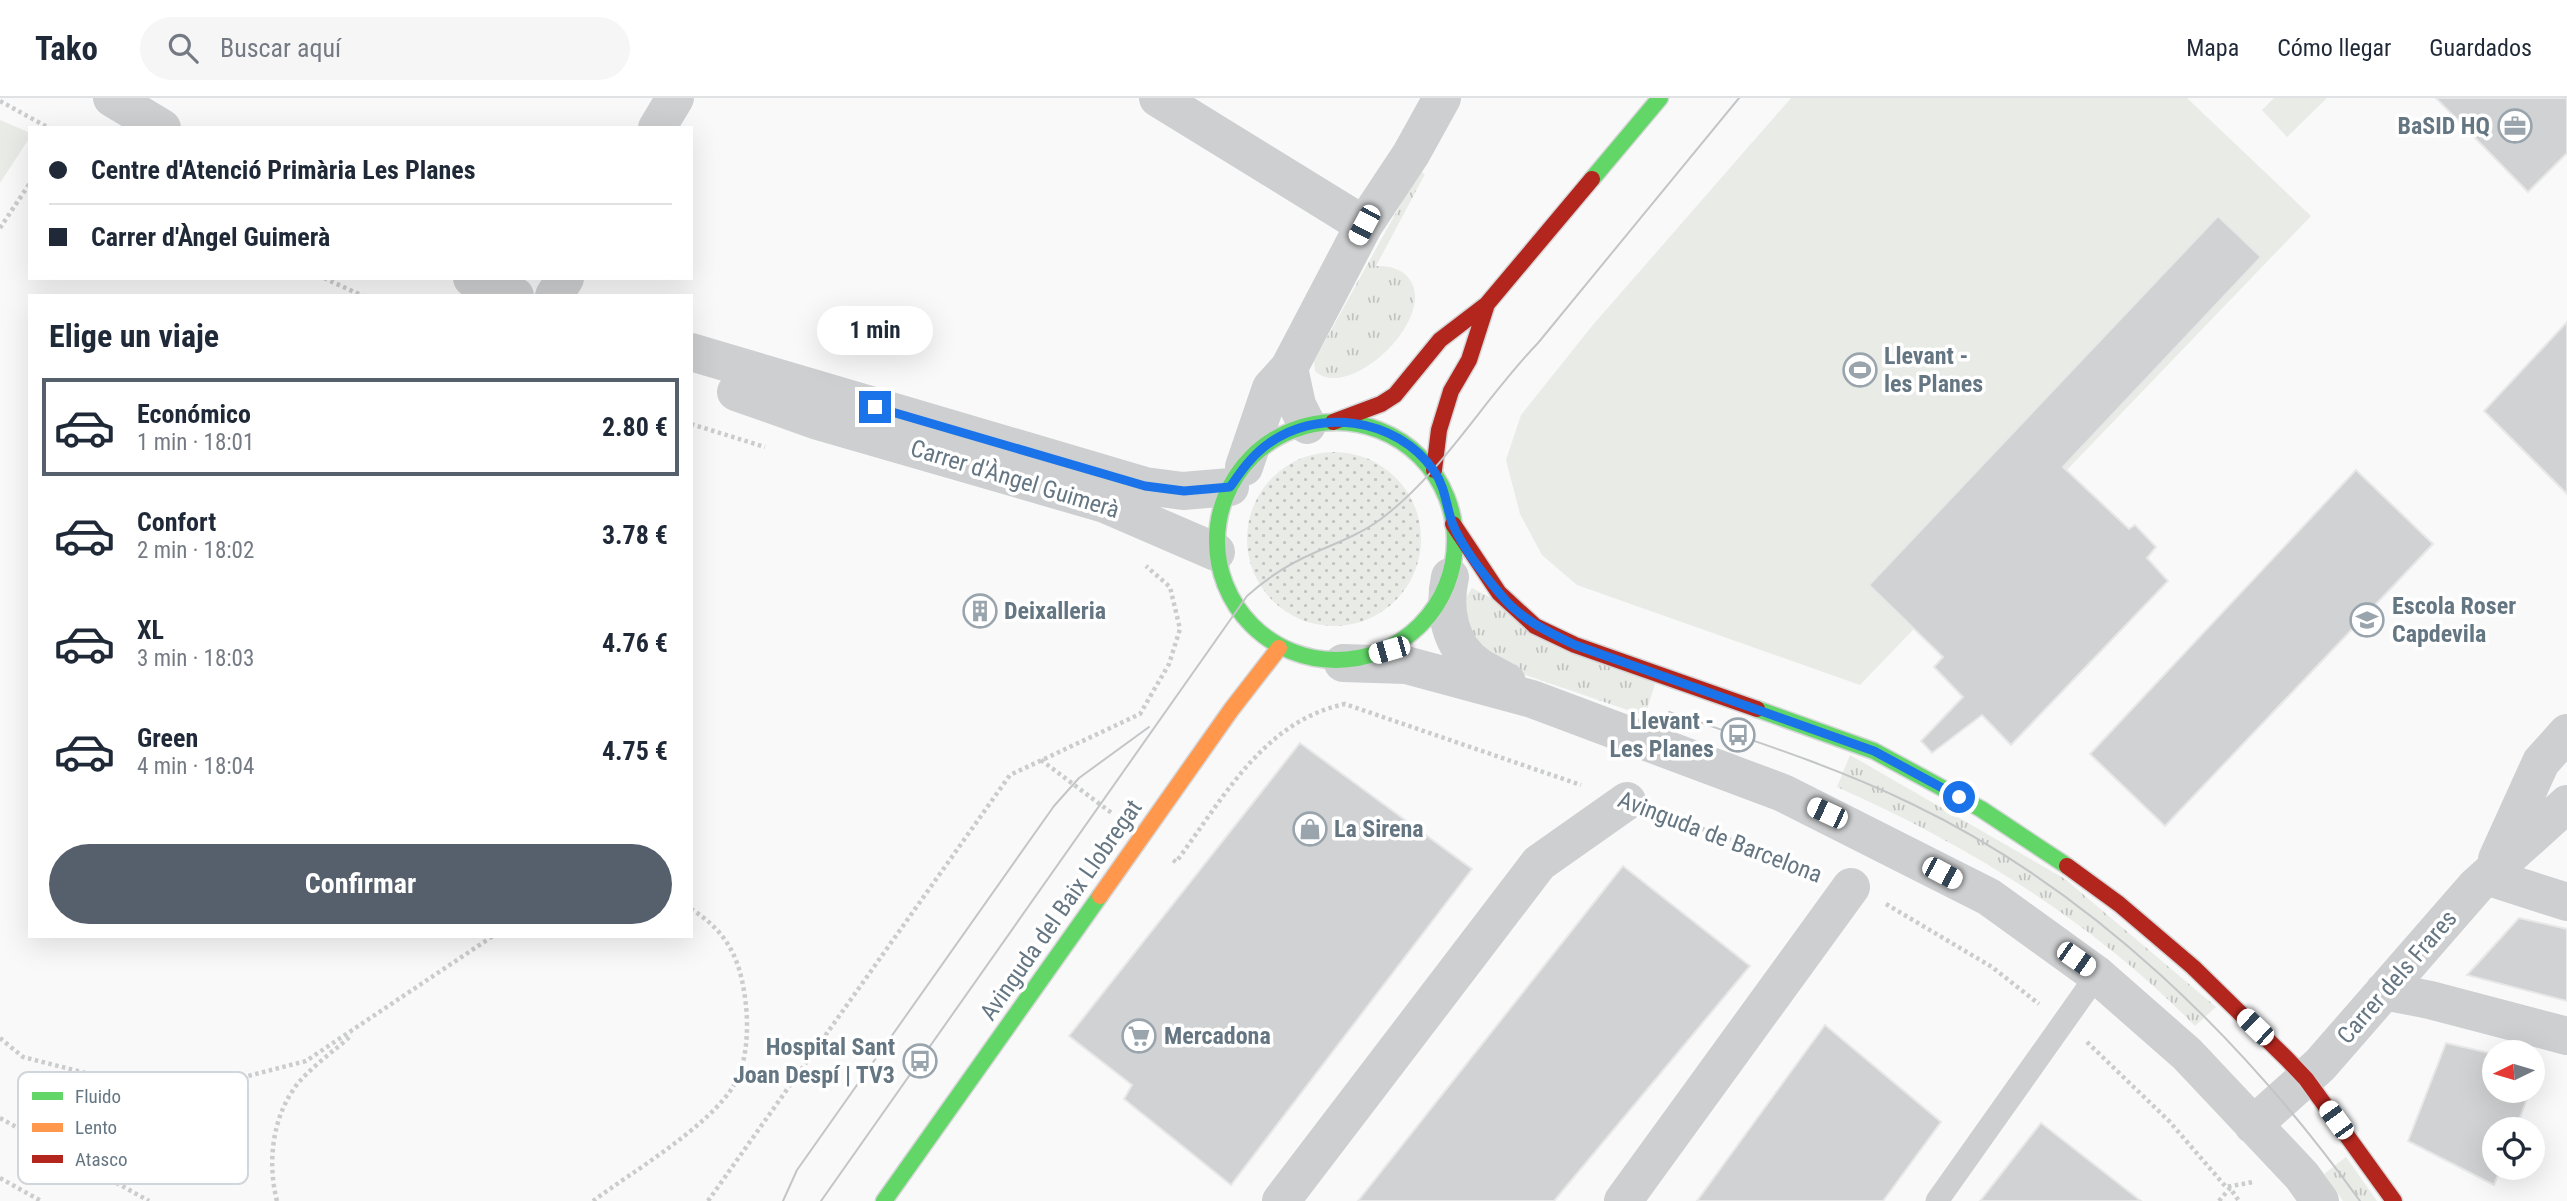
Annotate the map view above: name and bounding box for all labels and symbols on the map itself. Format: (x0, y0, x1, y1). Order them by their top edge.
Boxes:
office icon: BaSID HQ (2496, 107, 2534, 145)
place label: BaSID HQ (2397, 112, 2490, 140)
car (1345, 202, 1384, 248)
callout: 1 min (817, 306, 933, 354)
place label: Llevant - les Planes (1884, 342, 1983, 398)
sports icon: Llevant - les Planes (1841, 351, 1879, 389)
route end (859, 391, 891, 423)
street label: Carrer d'Àngel Guimerà (907, 434, 1123, 524)
building icon: Deixalleria (961, 592, 999, 630)
place label: Escola Roser Capdevila (2392, 592, 2516, 648)
place label: Deixalleria (1004, 597, 1106, 625)
school or university icon: Escola Roser Capdevila (2348, 601, 2386, 639)
car (1366, 634, 1413, 666)
place label: Llevant - Les Planes (1609, 707, 1714, 763)
bus stop icon: Llevant - Les Planes (1719, 716, 1757, 754)
route start (1943, 781, 1975, 813)
street label: Avinguda de Barcelona (1614, 785, 1826, 889)
street label: Avinguda del Baix Llobregat (974, 794, 1148, 1026)
car (1804, 795, 1851, 831)
shop icon: La Sirena (1291, 810, 1329, 848)
place label: La Sirena (1334, 815, 1424, 843)
car (1919, 854, 1966, 892)
street label: Carrer dels Frares (2331, 905, 2463, 1049)
car (2053, 938, 2100, 980)
car (2233, 1005, 2278, 1049)
supermarket icon: Mercadona (1120, 1017, 1158, 1055)
place label: Mercadona (1164, 1022, 1271, 1050)
place label: Hospital Sant Joan Despí | TV3 (733, 1033, 895, 1089)
north arrow (2482, 1040, 2544, 1102)
bus stop icon: Hospital Sant Joan Despí | TV3 (901, 1042, 939, 1080)
legend (18, 1072, 248, 1184)
text: Fluido (75, 1085, 121, 1108)
car (2316, 1097, 2357, 1143)
text: Lento (75, 1116, 117, 1139)
text: Atasco (75, 1148, 128, 1171)

